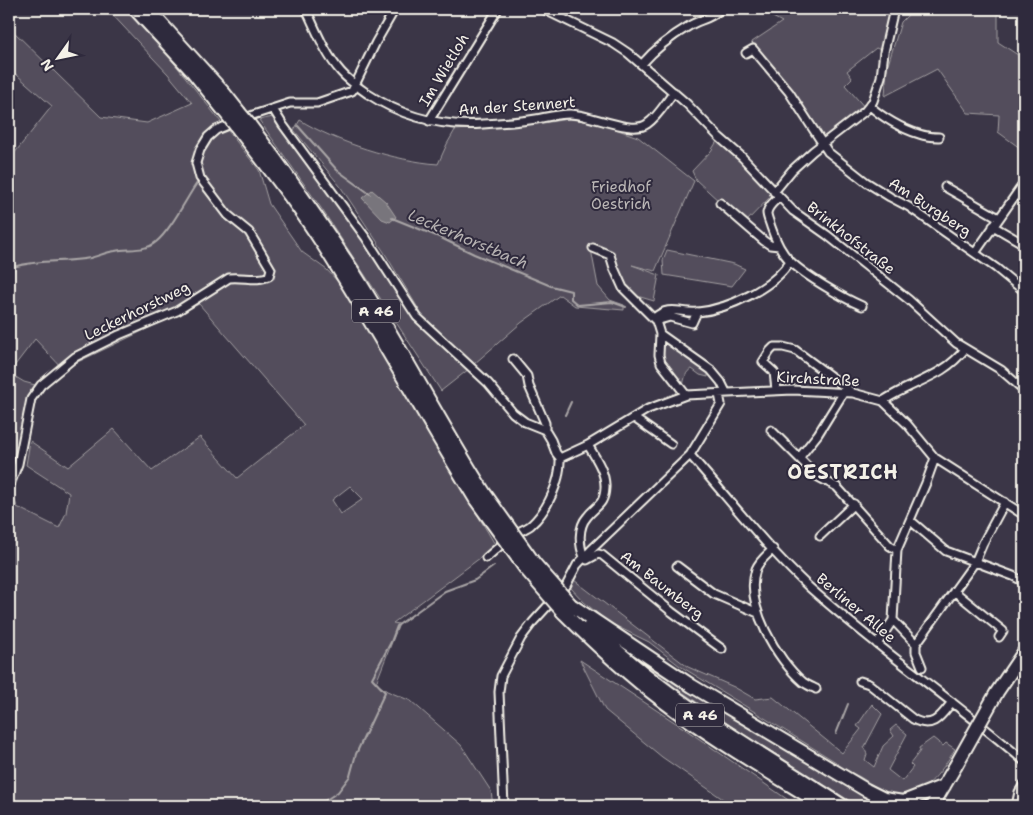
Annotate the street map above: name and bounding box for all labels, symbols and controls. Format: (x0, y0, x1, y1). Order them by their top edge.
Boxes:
street label: Im Wietloh (414, 30, 474, 110)
north arrow (32, 32, 82, 82)
text: N (37, 56, 58, 75)
street label: An der Stennert (458, 92, 576, 120)
street label: Am Burgberg (885, 173, 975, 241)
park label: Friedhof Oestrich (591, 177, 651, 214)
street label: Brinkhofstraße (803, 197, 899, 279)
water label: Leckerhorstbach (405, 204, 531, 274)
street label: Leckerhorstweg (81, 277, 193, 345)
road number: A 46 (352, 300, 400, 322)
street label: Kirchstraße (776, 367, 860, 391)
district label: OESTRICH (787, 459, 899, 485)
street label: Am Baumberg (616, 546, 708, 624)
street label: Berliner Allee (812, 569, 900, 647)
road number: A 46 (676, 704, 724, 726)

